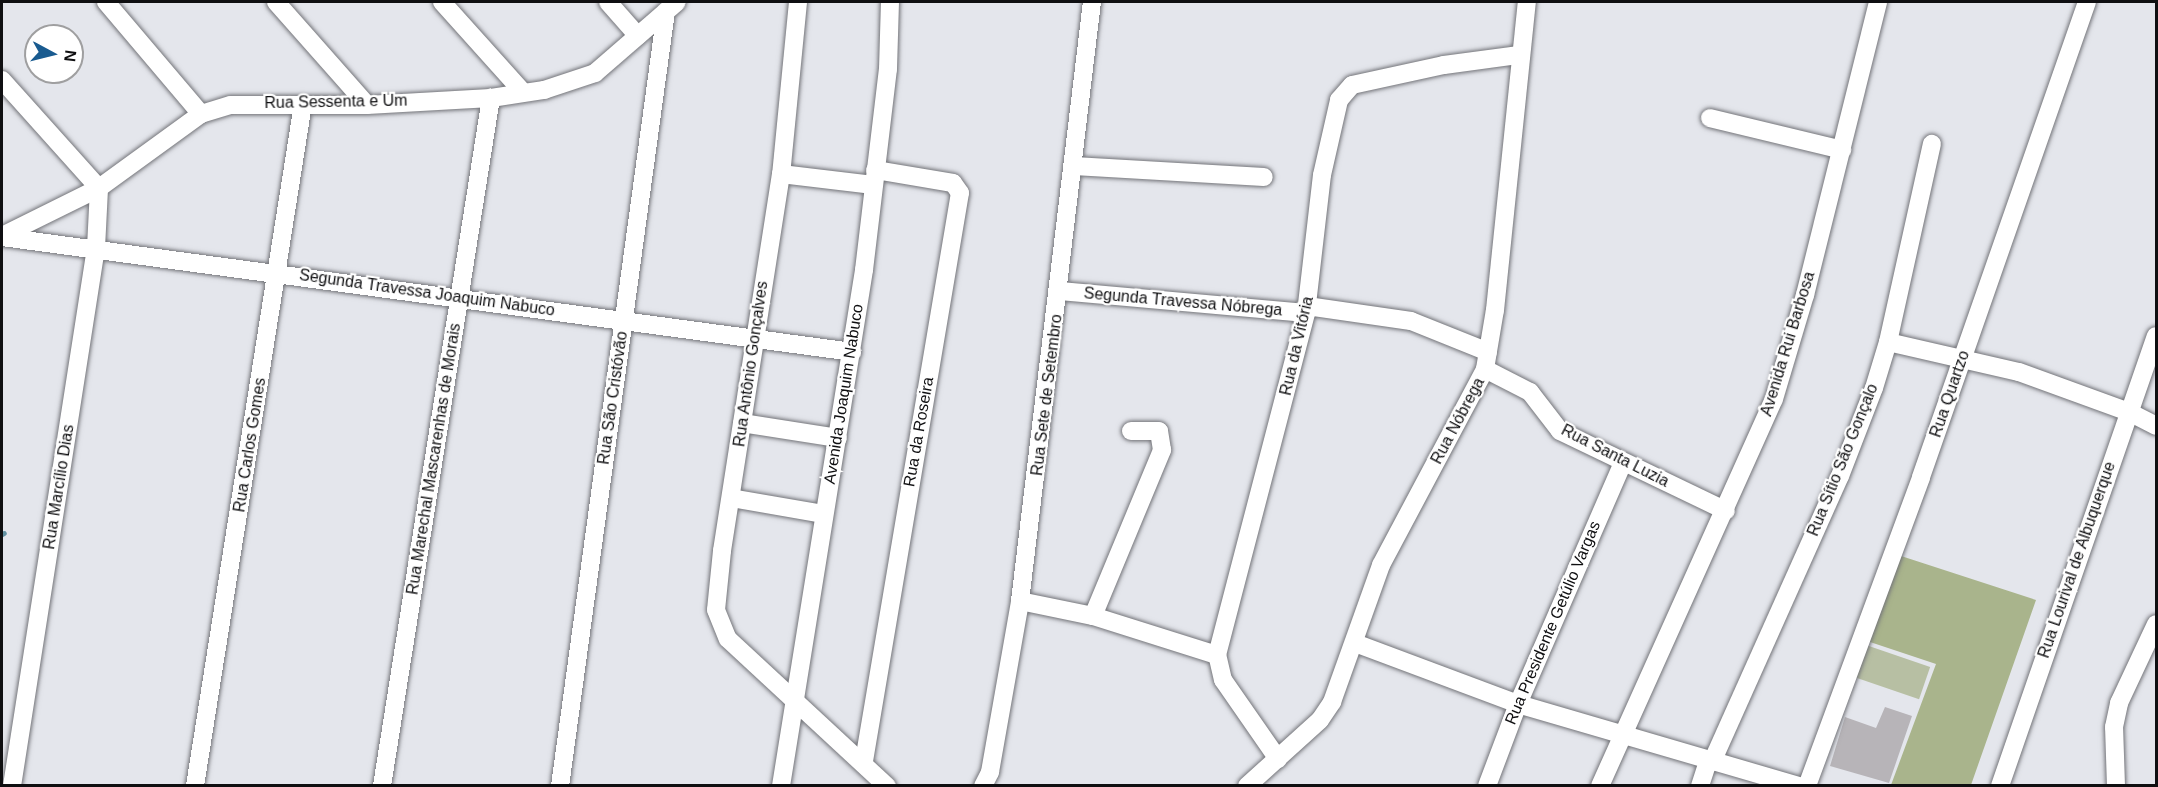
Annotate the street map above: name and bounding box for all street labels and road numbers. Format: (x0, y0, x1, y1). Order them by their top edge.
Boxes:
street label: Rua Sessenta e Um (264, 91, 408, 113)
street label: Segunda Travessa Joaquim Nabuco (298, 266, 556, 320)
street label: Avenida Rui Barbosa (1757, 269, 1819, 419)
street label: Rua Antônio Gonçalves (730, 279, 772, 449)
street label: Segunda Travessa Nóbrega (1083, 284, 1283, 320)
street label: Rua da Vitória (1276, 295, 1318, 397)
street label: Avenida Joaquim Nabuco (820, 303, 868, 485)
street label: Rua Sete de Setembro (1028, 313, 1066, 477)
street label: Rua Marechal Mascarenhas de Morais (403, 322, 465, 596)
street label: Rua São Cristóvão (594, 330, 632, 466)
street label: Rua Quartzo (1926, 348, 1974, 440)
street label: Rua Nóbrega (1427, 374, 1489, 468)
street label: Rua Carlos Gomes (230, 376, 270, 514)
street label: Rua da Roseira (900, 376, 938, 488)
street label: Rua Sítio São Gonçalo (1804, 381, 1882, 539)
street label: Rua Santa Luzia (1558, 421, 1672, 491)
street label: Rua Marcílio Dias (40, 423, 78, 551)
street label: Rua Lourival de Albuquerque (2034, 459, 2120, 661)
street label: Rua Presidente Getúlio Vargas (1501, 518, 1605, 728)

